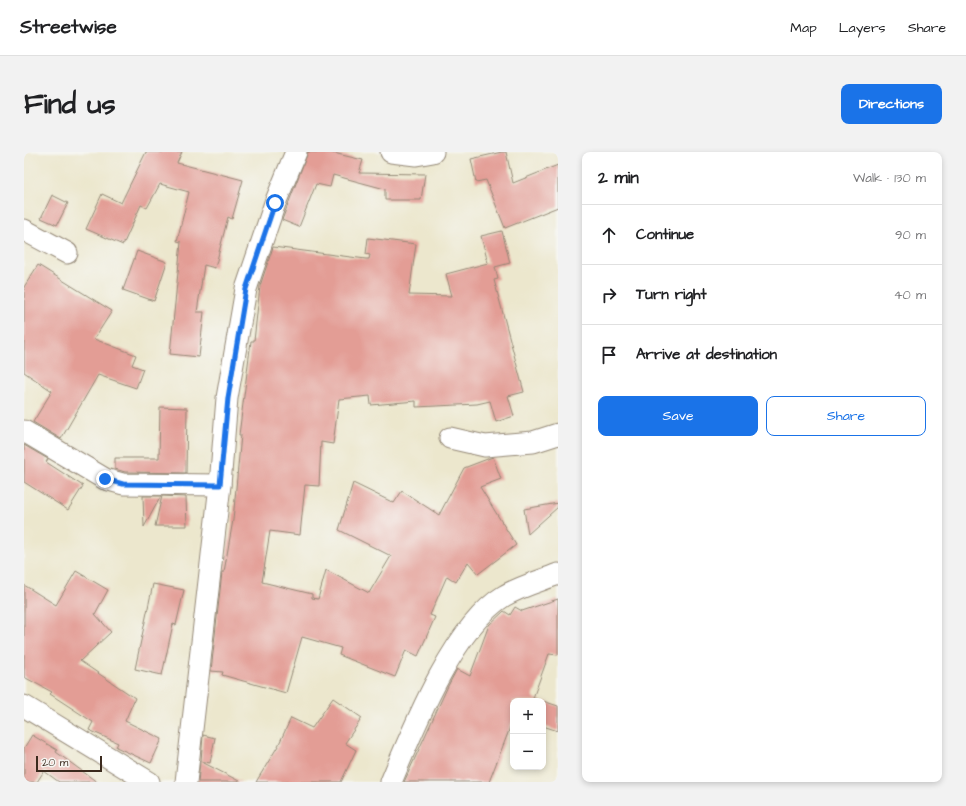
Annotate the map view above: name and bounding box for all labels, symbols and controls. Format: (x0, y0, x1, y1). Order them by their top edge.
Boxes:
text: Streetwise (20, 14, 117, 41)
text: Map (790, 18, 817, 38)
text: Layers (839, 18, 886, 38)
text: Share (908, 18, 946, 38)
button: Directions (841, 84, 942, 124)
text: Find us (24, 85, 115, 124)
text: 2 min (598, 166, 639, 190)
text: Walk · 130 m (853, 169, 926, 187)
route start (266, 194, 284, 212)
icon: ahead (598, 224, 620, 246)
text: Continue (636, 224, 694, 245)
text: 90 m (895, 226, 926, 244)
icon: right (598, 284, 620, 306)
text: Turn right (636, 284, 707, 305)
text: 40 m (894, 286, 926, 304)
icon: arrive (598, 344, 620, 366)
text: Arrive at destination (636, 344, 777, 365)
button: Save (598, 396, 758, 436)
button: Share (766, 396, 926, 436)
route end (96, 470, 114, 488)
map controls (510, 698, 546, 770)
button: + (510, 698, 546, 734)
button: − (510, 734, 546, 770)
scale bar (36, 754, 102, 773)
text: 20 m (42, 755, 68, 770)

